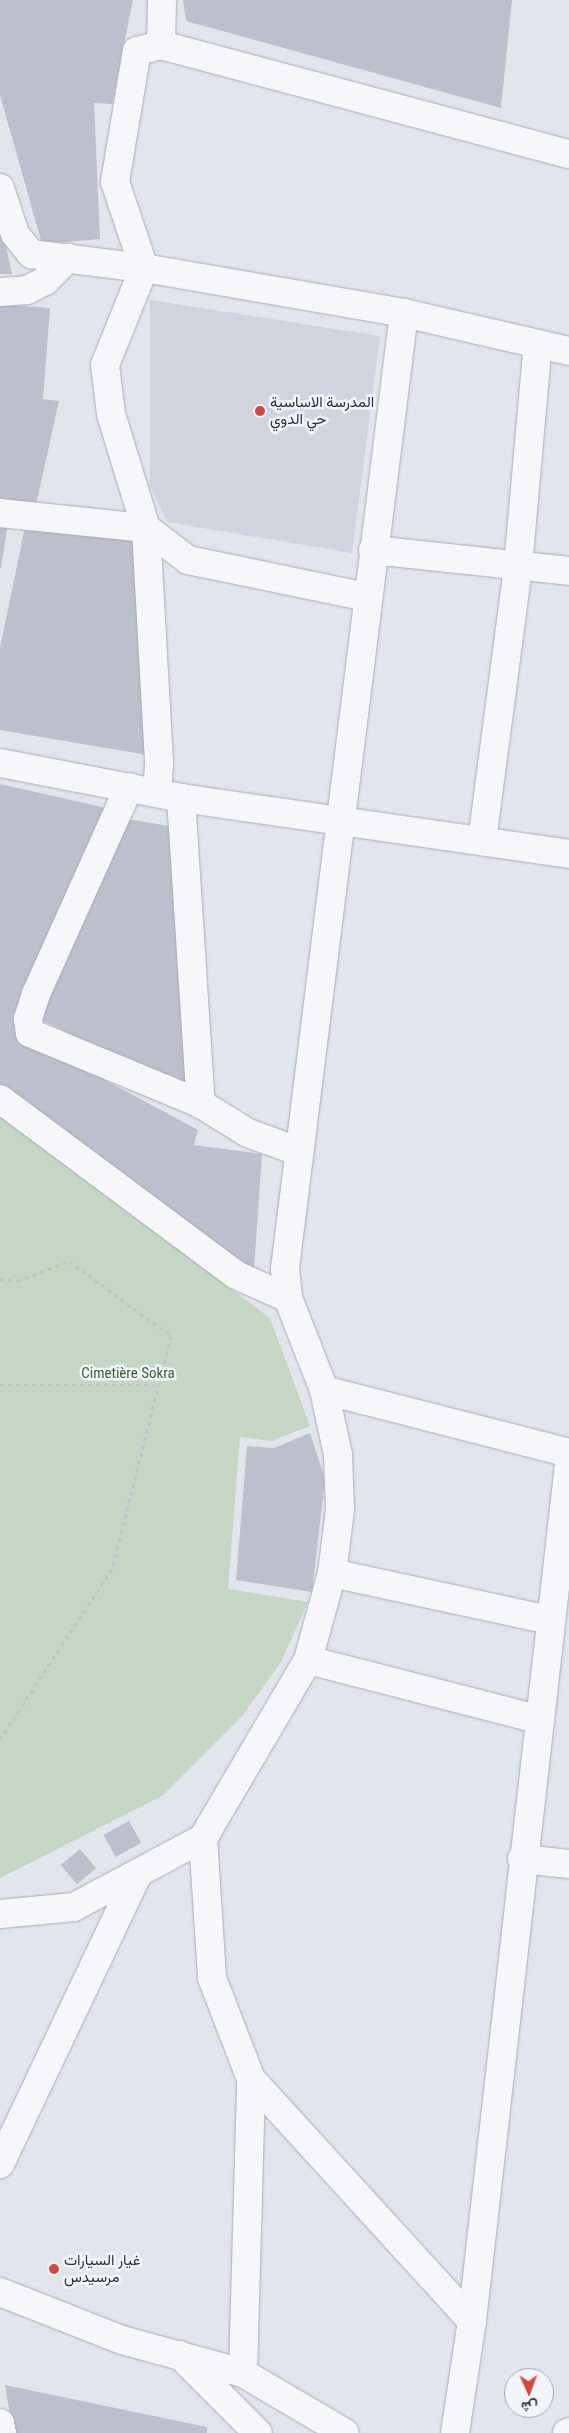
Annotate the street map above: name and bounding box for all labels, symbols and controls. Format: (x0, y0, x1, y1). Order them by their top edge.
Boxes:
place label: المدرسة الاساسية حي الدوي (270, 393, 374, 428)
marker: المدرسة الاساسية حي الدوي (254, 405, 266, 417)
park label: Cimetière Sokra (81, 1365, 175, 1383)
place label: غيار السيارات مرسيدس (64, 2251, 140, 2286)
marker: غيار السيارات مرسيدس (48, 2263, 60, 2275)
north arrow (504, 2368, 554, 2418)
text: ش (521, 2399, 538, 2415)

